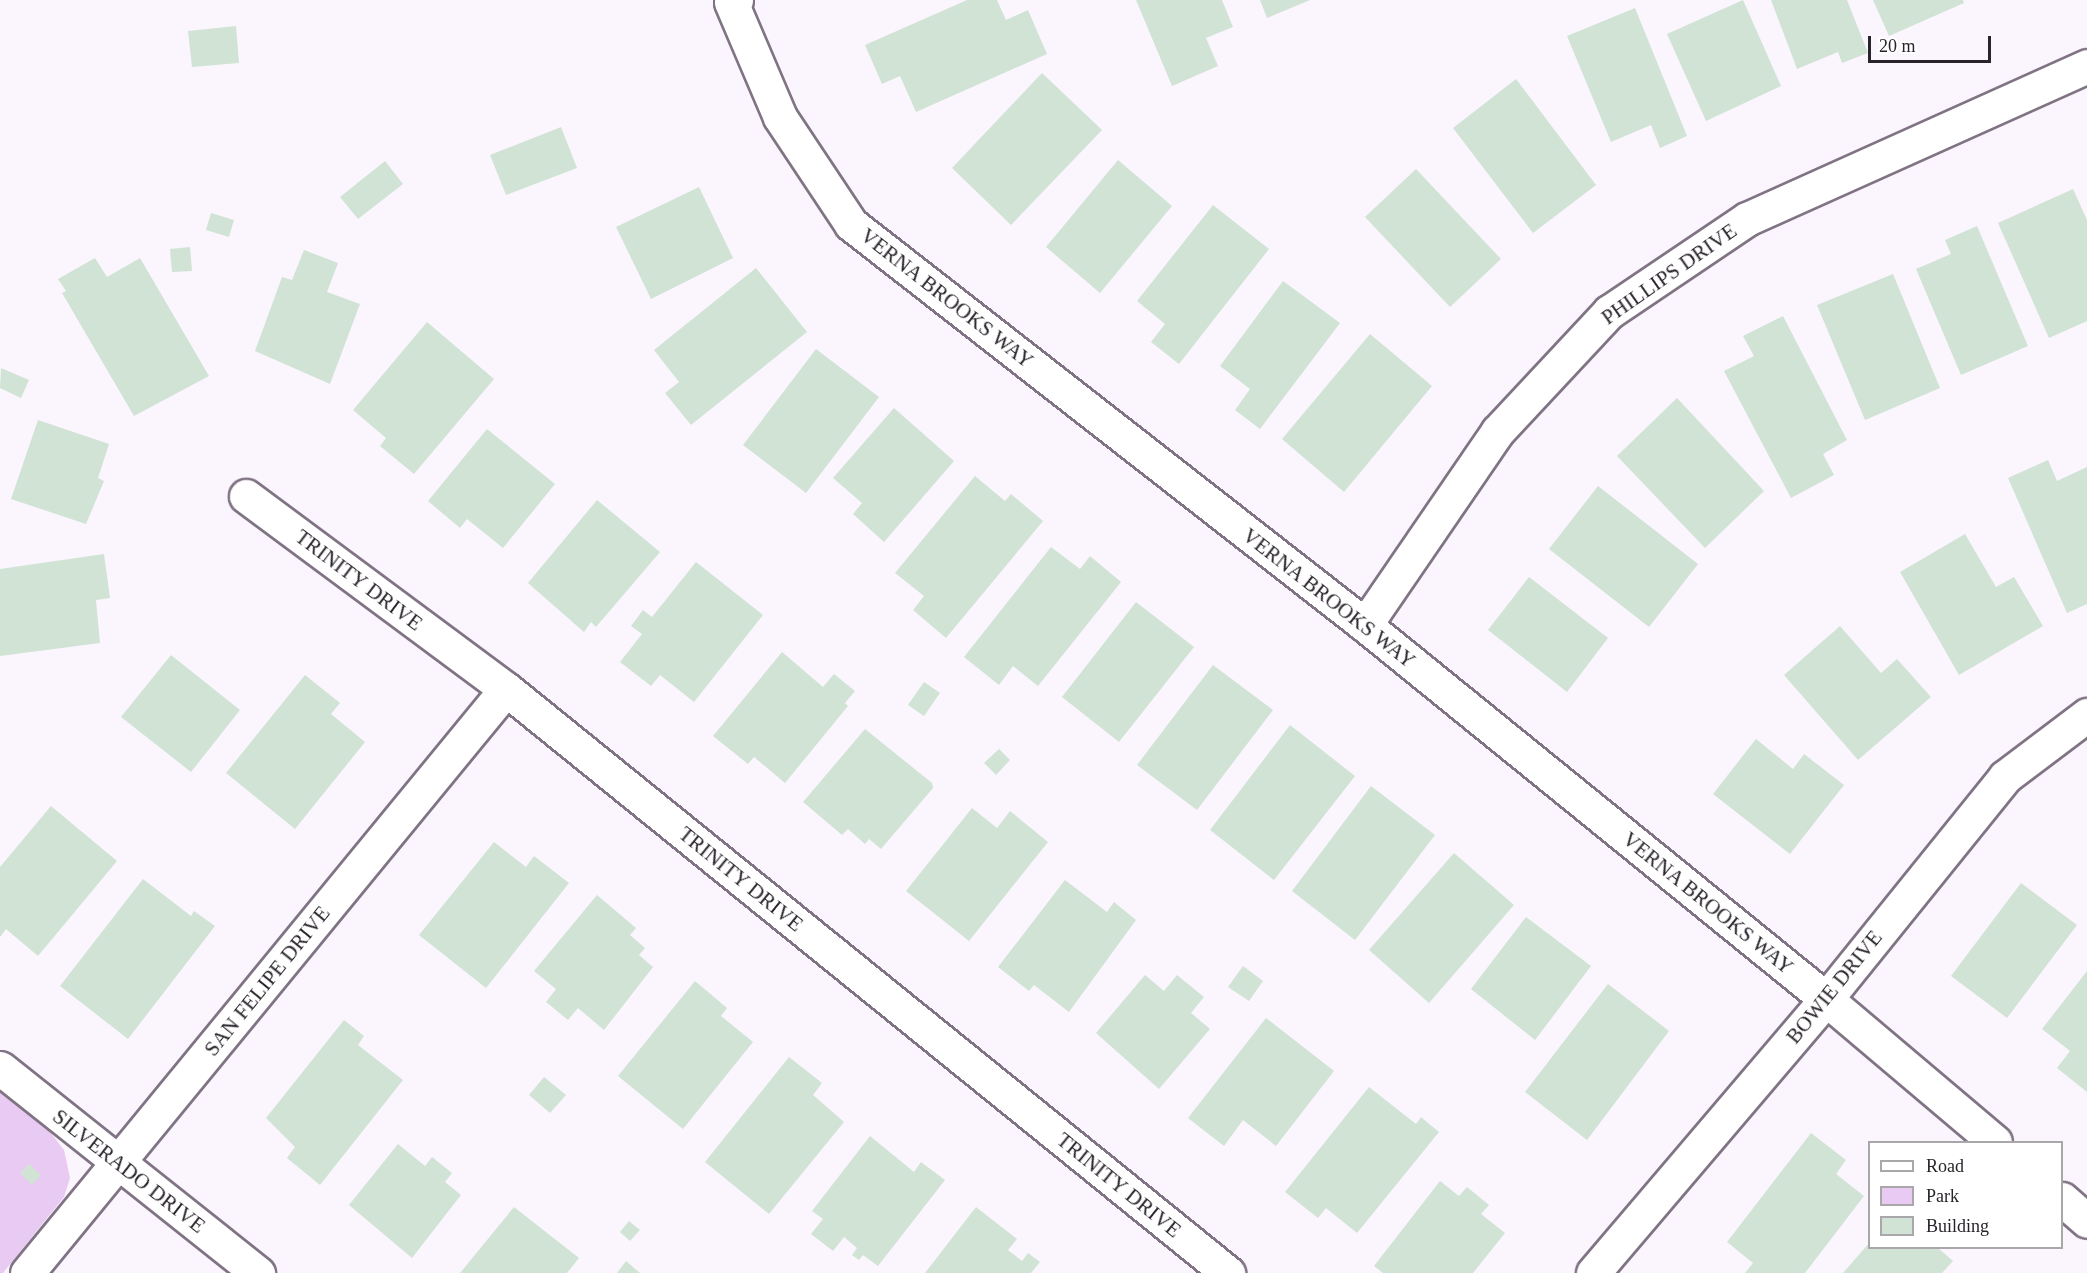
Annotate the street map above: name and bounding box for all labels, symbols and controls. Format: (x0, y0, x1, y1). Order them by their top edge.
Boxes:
scale bar (1871, 24, 1994, 62)
text: 20 m (1879, 36, 1916, 56)
street label: PHILLIPS DRIVE (1597, 218, 1741, 330)
street label: VERNA BROOKS WAY (855, 222, 1039, 374)
street label: VERNA BROOKS WAY (1237, 522, 1421, 674)
street label: TRINITY DRIVE (290, 524, 428, 636)
street label: TRINITY DRIVE (673, 821, 809, 937)
street label: VERNA BROOKS WAY (1617, 826, 1799, 980)
street label: SAN FELIPE DRIVE (199, 901, 335, 1061)
street label: BOWIE DRIVE (1781, 925, 1887, 1049)
street label: SILVERADO DRIVE (48, 1104, 210, 1238)
street label: TRINITY DRIVE (1051, 1127, 1187, 1243)
legend (1868, 1141, 2063, 1249)
text: Road (1926, 1156, 1964, 1176)
text: Park (1926, 1186, 1959, 1206)
text: Building (1926, 1216, 1989, 1236)

